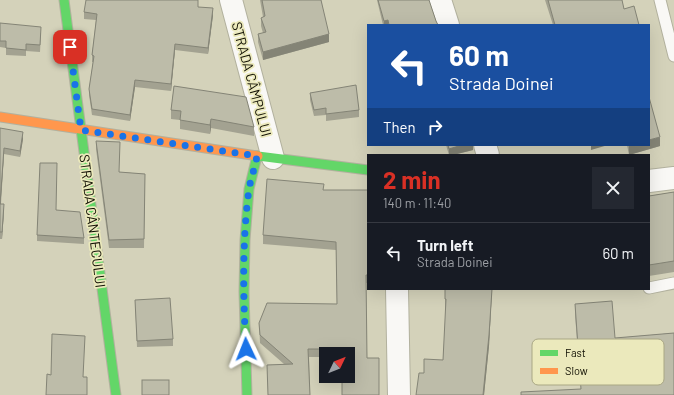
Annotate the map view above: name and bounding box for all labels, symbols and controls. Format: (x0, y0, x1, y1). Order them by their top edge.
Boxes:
street label: STRADA CÂMPULUI (229, 20, 275, 138)
pin (53, 30, 87, 64)
icon: arrive (59, 36, 81, 58)
text: 60 m (449, 38, 509, 72)
icon: left (383, 40, 435, 92)
text: Strada Doinei (449, 72, 554, 94)
icon: right (424, 116, 446, 138)
text: Then (383, 118, 416, 136)
street label: STRADA CÂNTECULUI (76, 153, 110, 289)
text: 2 min (383, 165, 441, 194)
button: close (592, 167, 634, 209)
text: 140 m · 11:40 (383, 195, 451, 211)
text: Turn left (417, 236, 473, 254)
icon: left (383, 242, 405, 264)
text: 60 m (602, 244, 634, 262)
text: Strada Doinei (417, 254, 493, 270)
position arrow (225, 328, 267, 370)
legend (532, 339, 664, 385)
text: Fast (565, 346, 586, 359)
north arrow (319, 347, 355, 383)
map controls (319, 347, 355, 383)
text: Slow (565, 364, 588, 377)

